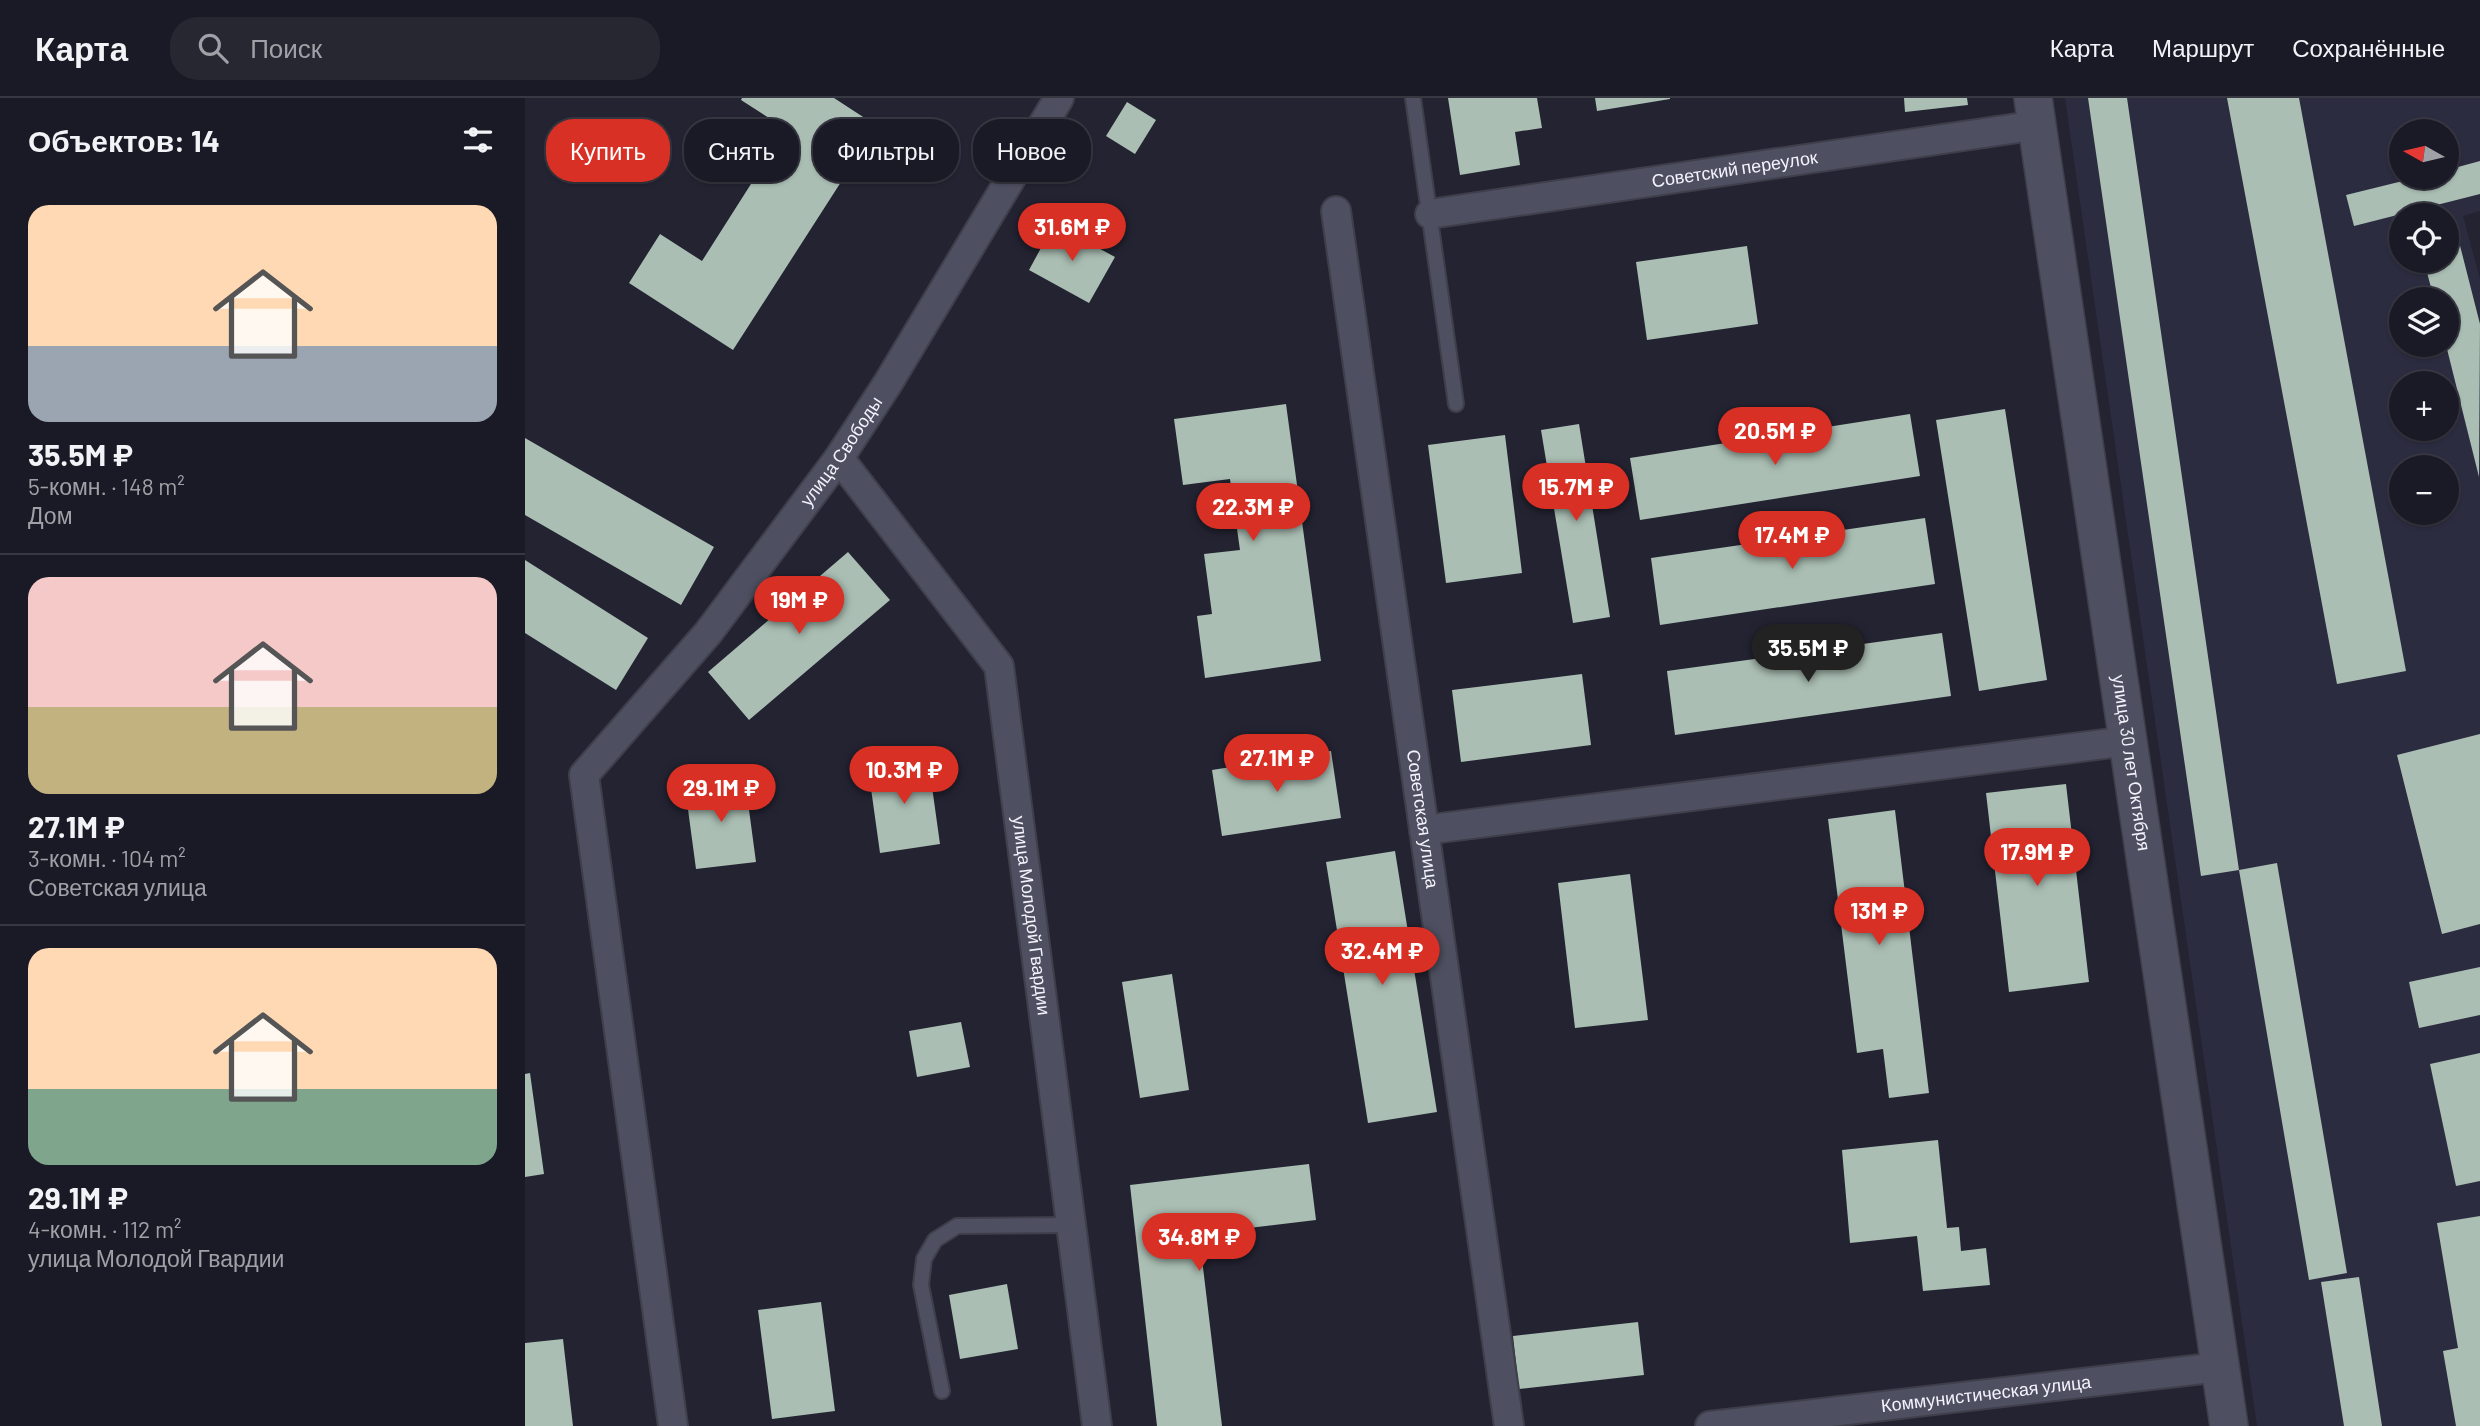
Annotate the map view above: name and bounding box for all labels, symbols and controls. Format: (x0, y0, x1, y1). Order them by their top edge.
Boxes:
search box (170, 17, 660, 80)
text: Карта (35, 28, 128, 68)
icon: search (194, 29, 232, 67)
text: Поиск (250, 32, 322, 63)
text: Карта (2050, 33, 2114, 62)
text: Маршрут (2152, 33, 2254, 62)
text: Сохранённые (2292, 33, 2445, 62)
chip: Купить (546, 119, 670, 182)
chip: Снять (684, 119, 799, 182)
chip: Фильтры (813, 119, 959, 182)
chip: Новое (973, 119, 1091, 182)
north arrow (2389, 119, 2459, 189)
map controls (2389, 119, 2459, 525)
icon: filters (459, 121, 497, 159)
text: Объектов: 14 (28, 122, 220, 158)
street label: Советский переулок (1650, 145, 1819, 191)
button: locate (2389, 203, 2459, 273)
pin: 31.6M ₽ (1007, 204, 1137, 263)
text: 31.6M ₽ (1034, 212, 1110, 240)
icon: home (200, 251, 326, 377)
button: layers (2389, 287, 2459, 357)
button: + (2389, 371, 2459, 441)
street label: улица Свободы (795, 392, 886, 510)
pin: 20.5M ₽ (1710, 408, 1840, 467)
text: 20.5M ₽ (1734, 416, 1816, 444)
text: 35.5M ₽ (28, 436, 133, 472)
button: − (2389, 455, 2459, 525)
pin: 15.7M ₽ (1511, 464, 1641, 523)
text: 5-комн. · 148 m² (28, 472, 185, 500)
text: 15.7M ₽ (1538, 472, 1614, 500)
pin: 22.3M ₽ (1188, 484, 1318, 543)
text: 22.3M ₽ (1212, 492, 1294, 520)
text: Дом (28, 501, 72, 529)
pin: 17.4M ₽ (1727, 512, 1857, 571)
text: 17.4M ₽ (1754, 520, 1830, 548)
pin: 19M ₽ (750, 576, 848, 636)
text: 19M ₽ (770, 585, 828, 613)
icon: home (200, 623, 326, 749)
pin: 35.5M ₽ (1743, 624, 1873, 684)
text: 35.5M ₽ (1768, 633, 1848, 661)
street label: улица 30 лет Октября (2108, 673, 2156, 852)
pin: 27.1M ₽ (1212, 734, 1342, 794)
text: 27.1M ₽ (1240, 743, 1314, 771)
pin: 10.3M ₽ (839, 746, 969, 806)
street label: Советская улица (1403, 748, 1444, 891)
text: 10.3M ₽ (865, 755, 943, 783)
pin: 29.1M ₽ (656, 764, 786, 824)
text: 29.1M ₽ (683, 773, 759, 801)
text: 27.1M ₽ (28, 808, 125, 844)
street label: улица Молодой Гвардии (1008, 814, 1056, 1016)
pin: 17.9M ₽ (1972, 828, 2102, 888)
text: 17.9M ₽ (2000, 837, 2074, 865)
text: 3-комн. · 104 m² (28, 844, 186, 872)
text: Советская улица (28, 873, 207, 901)
pin: 13M ₽ (1830, 888, 1928, 947)
text: 13M ₽ (1850, 896, 1908, 924)
pin: 32.4M ₽ (1317, 928, 1447, 987)
text: 32.4M ₽ (1341, 936, 1423, 964)
icon: home (200, 994, 326, 1120)
text: 29.1M ₽ (28, 1179, 128, 1215)
pin: 34.8M ₽ (1134, 1214, 1264, 1273)
text: 4-комн. · 112 m² (28, 1215, 181, 1243)
text: 34.8M ₽ (1158, 1222, 1240, 1250)
text: улица Молодой Гвардии (28, 1244, 284, 1272)
street label: Коммунистическая улица (1880, 1370, 2093, 1416)

